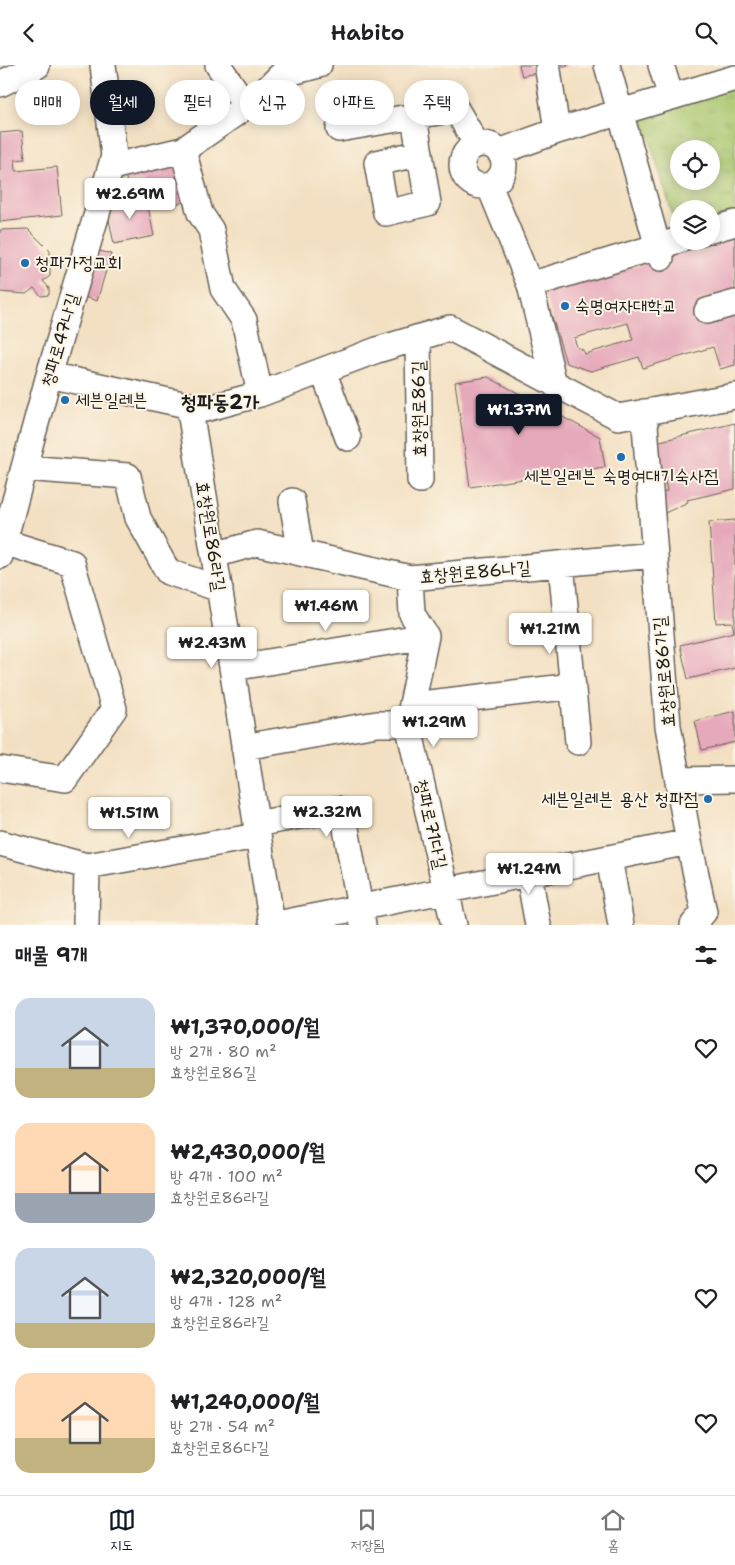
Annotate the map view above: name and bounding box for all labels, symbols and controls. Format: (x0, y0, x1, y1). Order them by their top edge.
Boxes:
text: Habito (331, 18, 405, 47)
icon: back (15, 19, 43, 47)
icon: search (692, 19, 720, 47)
chip: 매매 (15, 80, 80, 125)
chip: 월세 (90, 80, 155, 125)
chip: 필터 (165, 80, 230, 125)
chip: 신규 (240, 80, 305, 125)
chip: 아파트 (315, 80, 394, 125)
chip: 주택 (404, 80, 469, 125)
map controls (670, 140, 720, 250)
button: locate (670, 140, 720, 190)
pin: ₩2.69M (89, 177, 171, 220)
text: ₩2.69M (95, 183, 165, 204)
button: layers (670, 200, 720, 250)
place label: 청파가정교회 (35, 251, 122, 275)
marker: 청파가정교회 (19, 257, 31, 269)
street label: 청파로47나길 (35, 290, 85, 390)
place label: 숙명여자대학교 (575, 294, 676, 318)
marker: 숙명여자대학교 (559, 300, 571, 312)
street label: 효창원로86길 (406, 360, 432, 458)
place label: 세븐일레븐 (75, 388, 147, 412)
district label: 청파동2가 (181, 389, 260, 415)
pin: ₩1.37M (478, 393, 560, 436)
marker: 세븐일레븐 (59, 394, 71, 406)
text: ₩1.37M (487, 399, 551, 420)
marker: 세븐일레븐 숙명여대기숙사점 (615, 451, 627, 463)
place label: 세븐일레븐 숙명여대기숙사점 (524, 464, 719, 488)
street label: 효창원로86라길 (190, 479, 232, 594)
street label: 효창원로86나길 (418, 555, 532, 589)
pin: ₩1.46M (285, 589, 367, 632)
text: ₩1.46M (294, 595, 358, 616)
pin: ₩1.21M (509, 613, 591, 655)
street label: 효창원로86가길 (647, 615, 681, 729)
text: ₩1.21M (520, 618, 580, 639)
pin: ₩2.43M (171, 627, 253, 669)
text: ₩2.43M (178, 632, 246, 653)
pin: ₩1.29M (393, 705, 475, 748)
text: ₩1.29M (402, 711, 466, 732)
street label: 청파로71다길 (409, 777, 453, 872)
place label: 세븐일레븐 용산 청파점 (541, 787, 699, 811)
marker: 세븐일레븐 용산 청파점 (702, 793, 714, 805)
pin: ₩2.32M (286, 795, 368, 838)
pin: ₩1.51M (88, 797, 170, 839)
text: ₩2.32M (292, 801, 362, 822)
text: ₩1.51M (99, 802, 159, 823)
pin: ₩1.24M (488, 853, 570, 895)
text: ₩1.24M (497, 858, 561, 879)
text: 매물 9개 (15, 941, 88, 969)
icon: filters (692, 941, 720, 969)
text: ₩1,370,000/월 (170, 1013, 320, 1041)
icon: home (55, 1018, 115, 1078)
icon: heart (692, 1034, 720, 1062)
text: 방 2개 · 80 m² (170, 1041, 277, 1062)
text: 효창원로86길 (170, 1062, 256, 1083)
text: ₩2,430,000/월 (170, 1138, 325, 1166)
icon: home (55, 1143, 115, 1203)
icon: heart (692, 1159, 720, 1187)
text: 방 4개 · 100 m² (170, 1166, 283, 1187)
text: 효창원로86라길 (170, 1187, 269, 1208)
text: ₩2,320,000/월 (170, 1263, 326, 1291)
icon: home (55, 1268, 115, 1328)
icon: heart (692, 1284, 720, 1312)
text: 방 4개 · 128 m² (170, 1291, 282, 1312)
text: 효창원로86라길 (170, 1312, 269, 1333)
text: ₩1,240,000/월 (170, 1388, 320, 1416)
icon: home (55, 1393, 115, 1453)
icon: heart (692, 1409, 720, 1437)
text: 방 2개 · 54 m² (170, 1416, 275, 1437)
text: 효창원로86다길 (170, 1437, 269, 1458)
tab: 지도 (108, 1506, 136, 1555)
tab: 저장됨 (351, 1506, 384, 1555)
tab: 홈 (599, 1506, 627, 1555)

